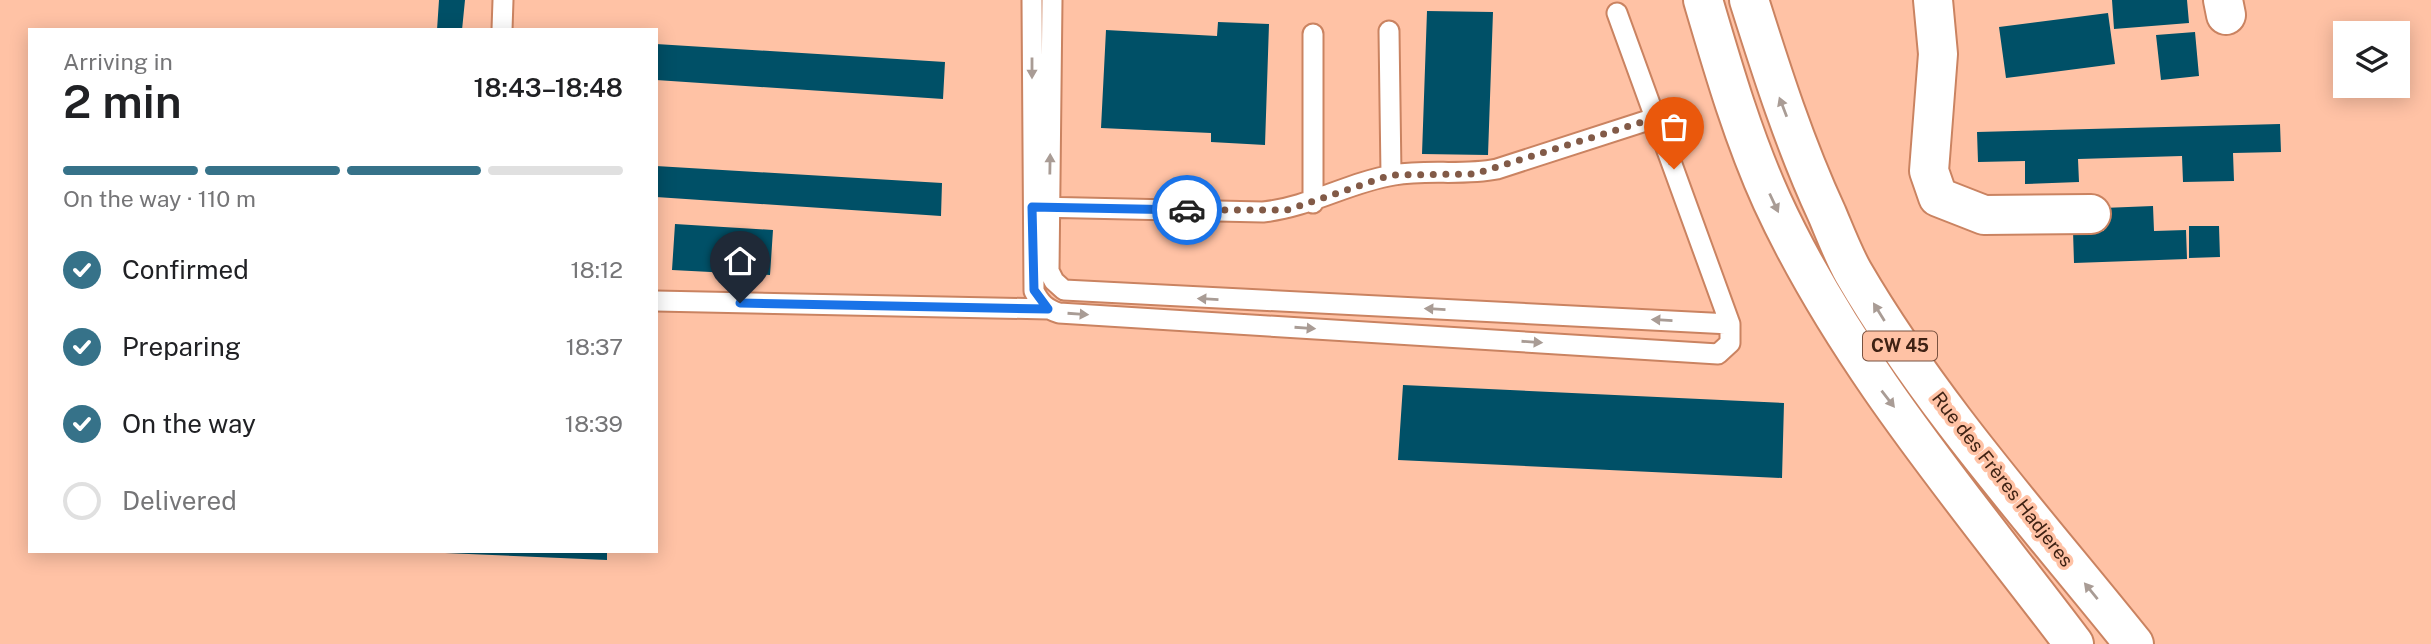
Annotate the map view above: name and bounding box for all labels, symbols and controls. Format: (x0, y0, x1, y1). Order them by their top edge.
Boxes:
map controls (2333, 21, 2410, 98)
button: layers (2333, 21, 2410, 98)
text: Arriving in (63, 48, 173, 75)
one-way arrow (1026, 57, 1038, 79)
text: 18:43–18:48 (474, 72, 623, 103)
text: 2 min (63, 74, 182, 128)
one-way arrow (1778, 96, 1789, 117)
pin (1644, 97, 1704, 169)
icon: bag (1655, 108, 1693, 146)
one-way arrow (1044, 152, 1056, 174)
courier (1152, 175, 1222, 245)
text: On the way · 110 m (63, 185, 256, 212)
icon: car (1168, 191, 1206, 229)
one-way arrow (1768, 193, 1780, 213)
pin (710, 231, 770, 303)
icon: home (721, 242, 759, 280)
icon: check (63, 251, 101, 289)
text: Confirmed (122, 254, 249, 285)
text: 18:12 (570, 256, 623, 283)
one-way arrow (1196, 293, 1218, 304)
one-way arrow (1872, 303, 1885, 322)
one-way arrow (1424, 304, 1446, 315)
one-way arrow (1067, 309, 1089, 320)
one-way arrow (1651, 315, 1673, 326)
one-way arrow (1294, 323, 1316, 334)
icon: check (63, 328, 101, 366)
text: Preparing (122, 331, 241, 362)
road number: CW 45 (1863, 332, 1937, 360)
text: 18:37 (566, 333, 623, 360)
one-way arrow (1521, 337, 1543, 348)
street label: Rue des Frères Hadjeres (1928, 387, 2078, 571)
one-way arrow (1880, 391, 1895, 408)
icon: check (63, 405, 101, 443)
text: On the way (122, 408, 256, 439)
text: 18:39 (565, 410, 623, 437)
text: Delivered (122, 485, 237, 516)
one-way arrow (2084, 582, 2099, 599)

